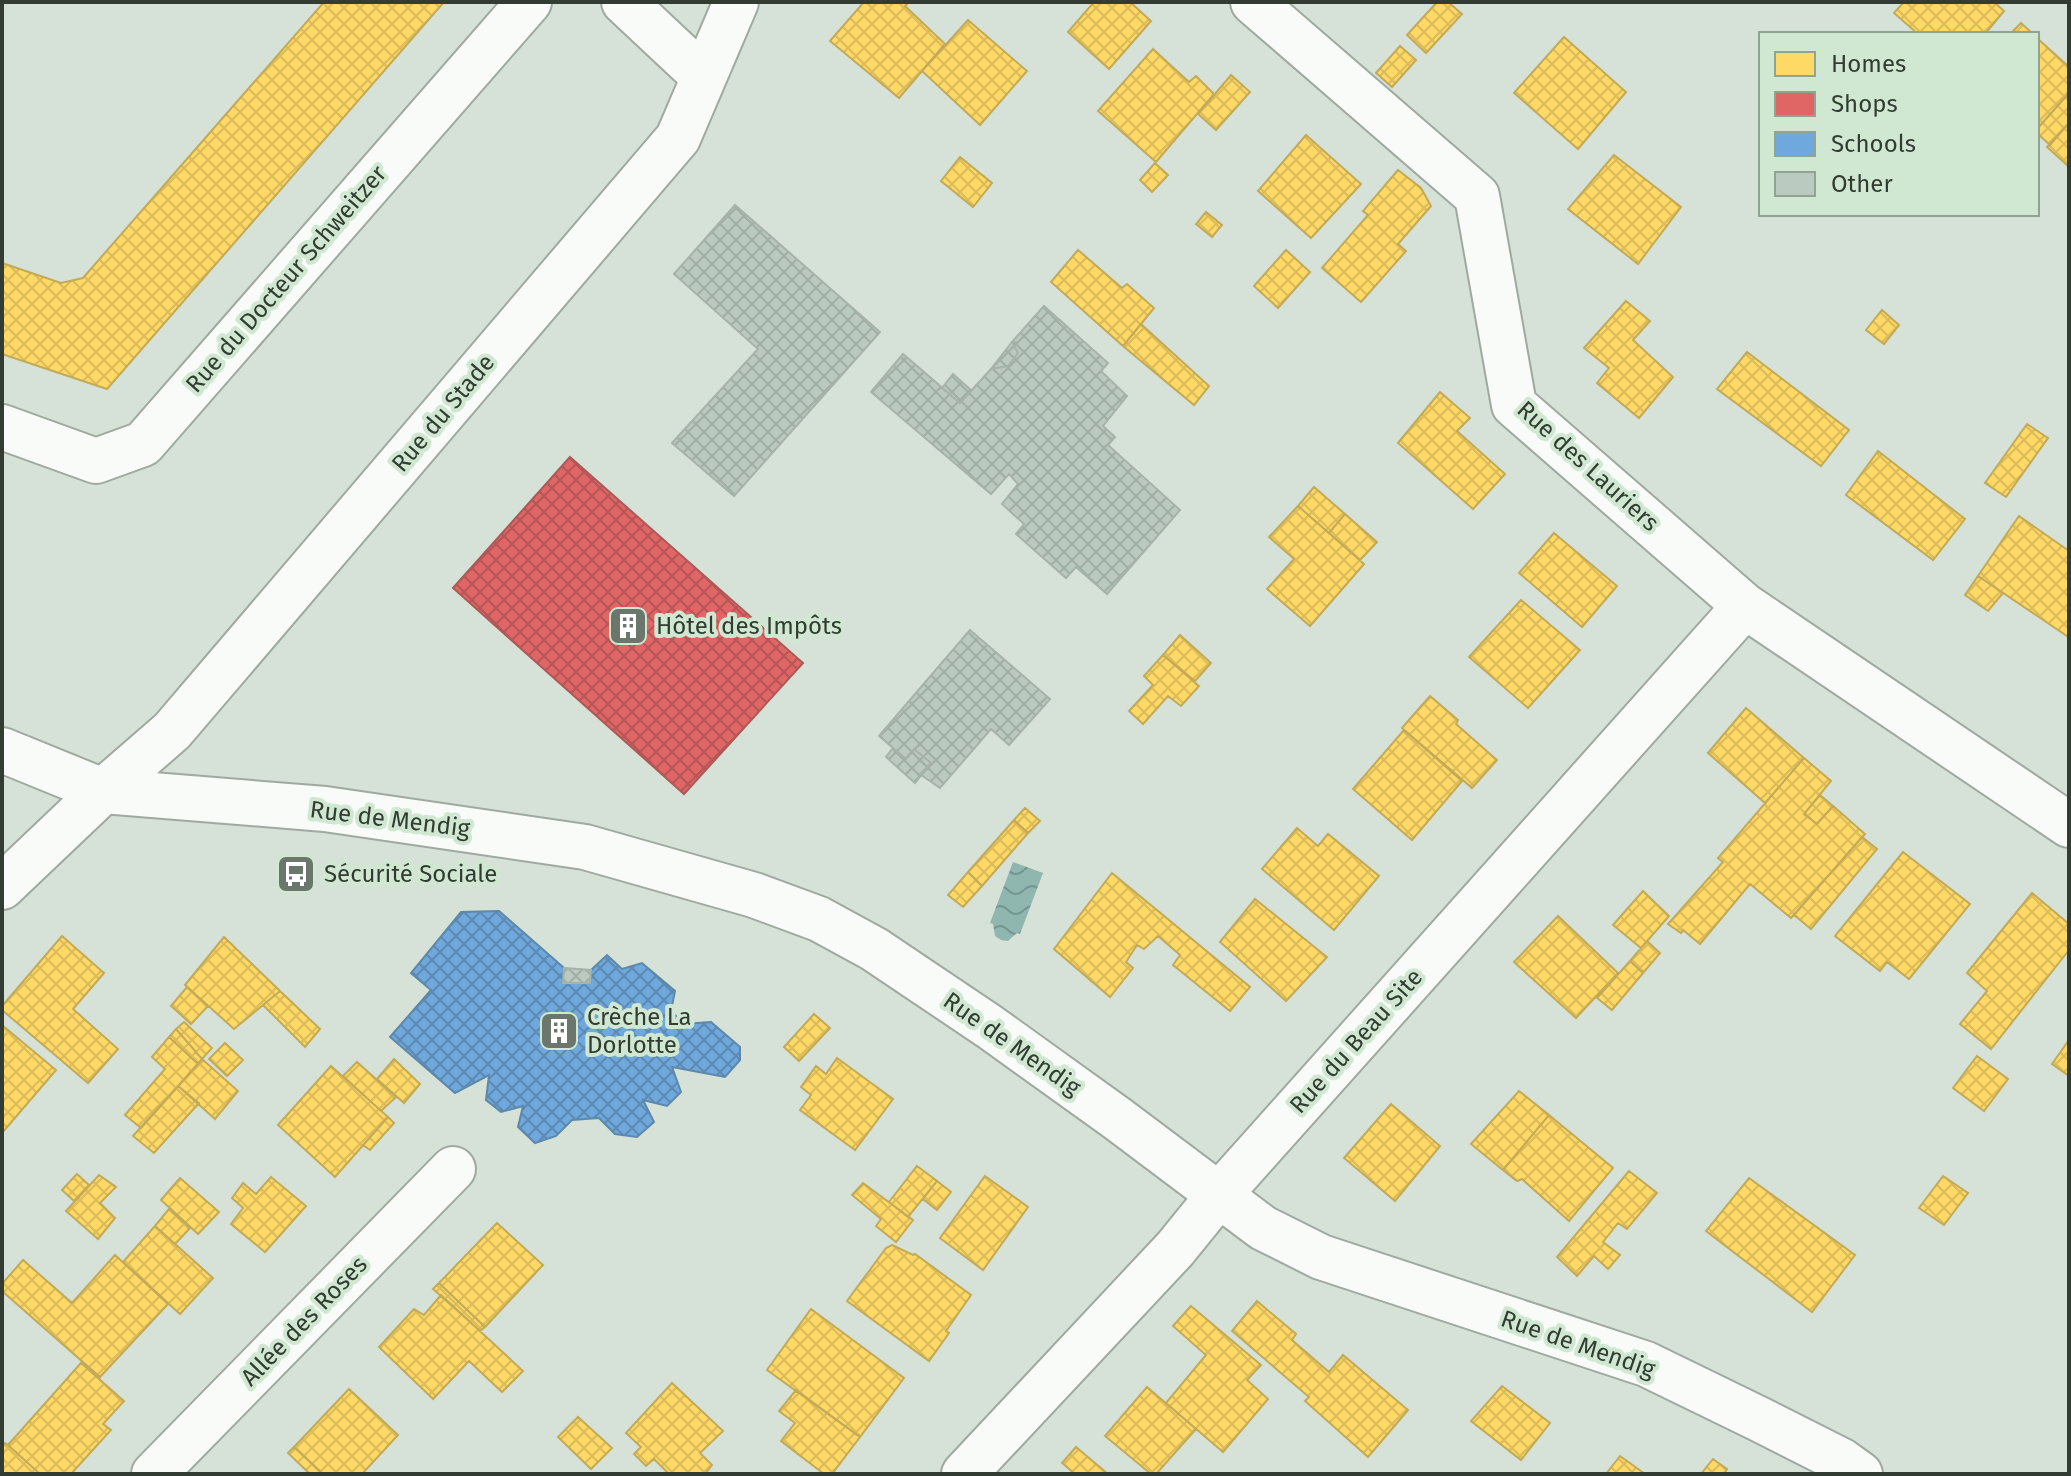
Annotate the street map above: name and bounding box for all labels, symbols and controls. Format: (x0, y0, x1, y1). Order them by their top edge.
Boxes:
legend (1759, 32, 2039, 216)
text: Homes (1831, 50, 1906, 78)
text: Shops (1831, 90, 1898, 118)
text: Schools (1831, 130, 1916, 158)
street label: Rue du Docteur Schweitzer (180, 159, 393, 398)
text: Other (1831, 170, 1893, 198)
street label: Rue du Stade (386, 349, 500, 477)
street label: Rue des Lauriers (1511, 395, 1665, 537)
building icon: Hôtel des Impôts (607, 605, 649, 647)
place label: Hôtel des Impôts (656, 612, 842, 640)
street label: Rue de Mendig (308, 795, 472, 843)
bus stop icon: Sécurité Sociale (275, 853, 317, 895)
place label: Sécurité Sociale (324, 860, 497, 888)
street label: Rue du Beau Site (1284, 963, 1428, 1119)
street label: Rue de Mendig (938, 986, 1086, 1102)
place label: Crèche La Dorlotte (587, 1003, 691, 1059)
building icon: Crèche La Dorlotte (538, 1010, 580, 1052)
street label: Allée des Roses (235, 1251, 373, 1391)
street label: Rue de Mendig (1497, 1305, 1659, 1384)

